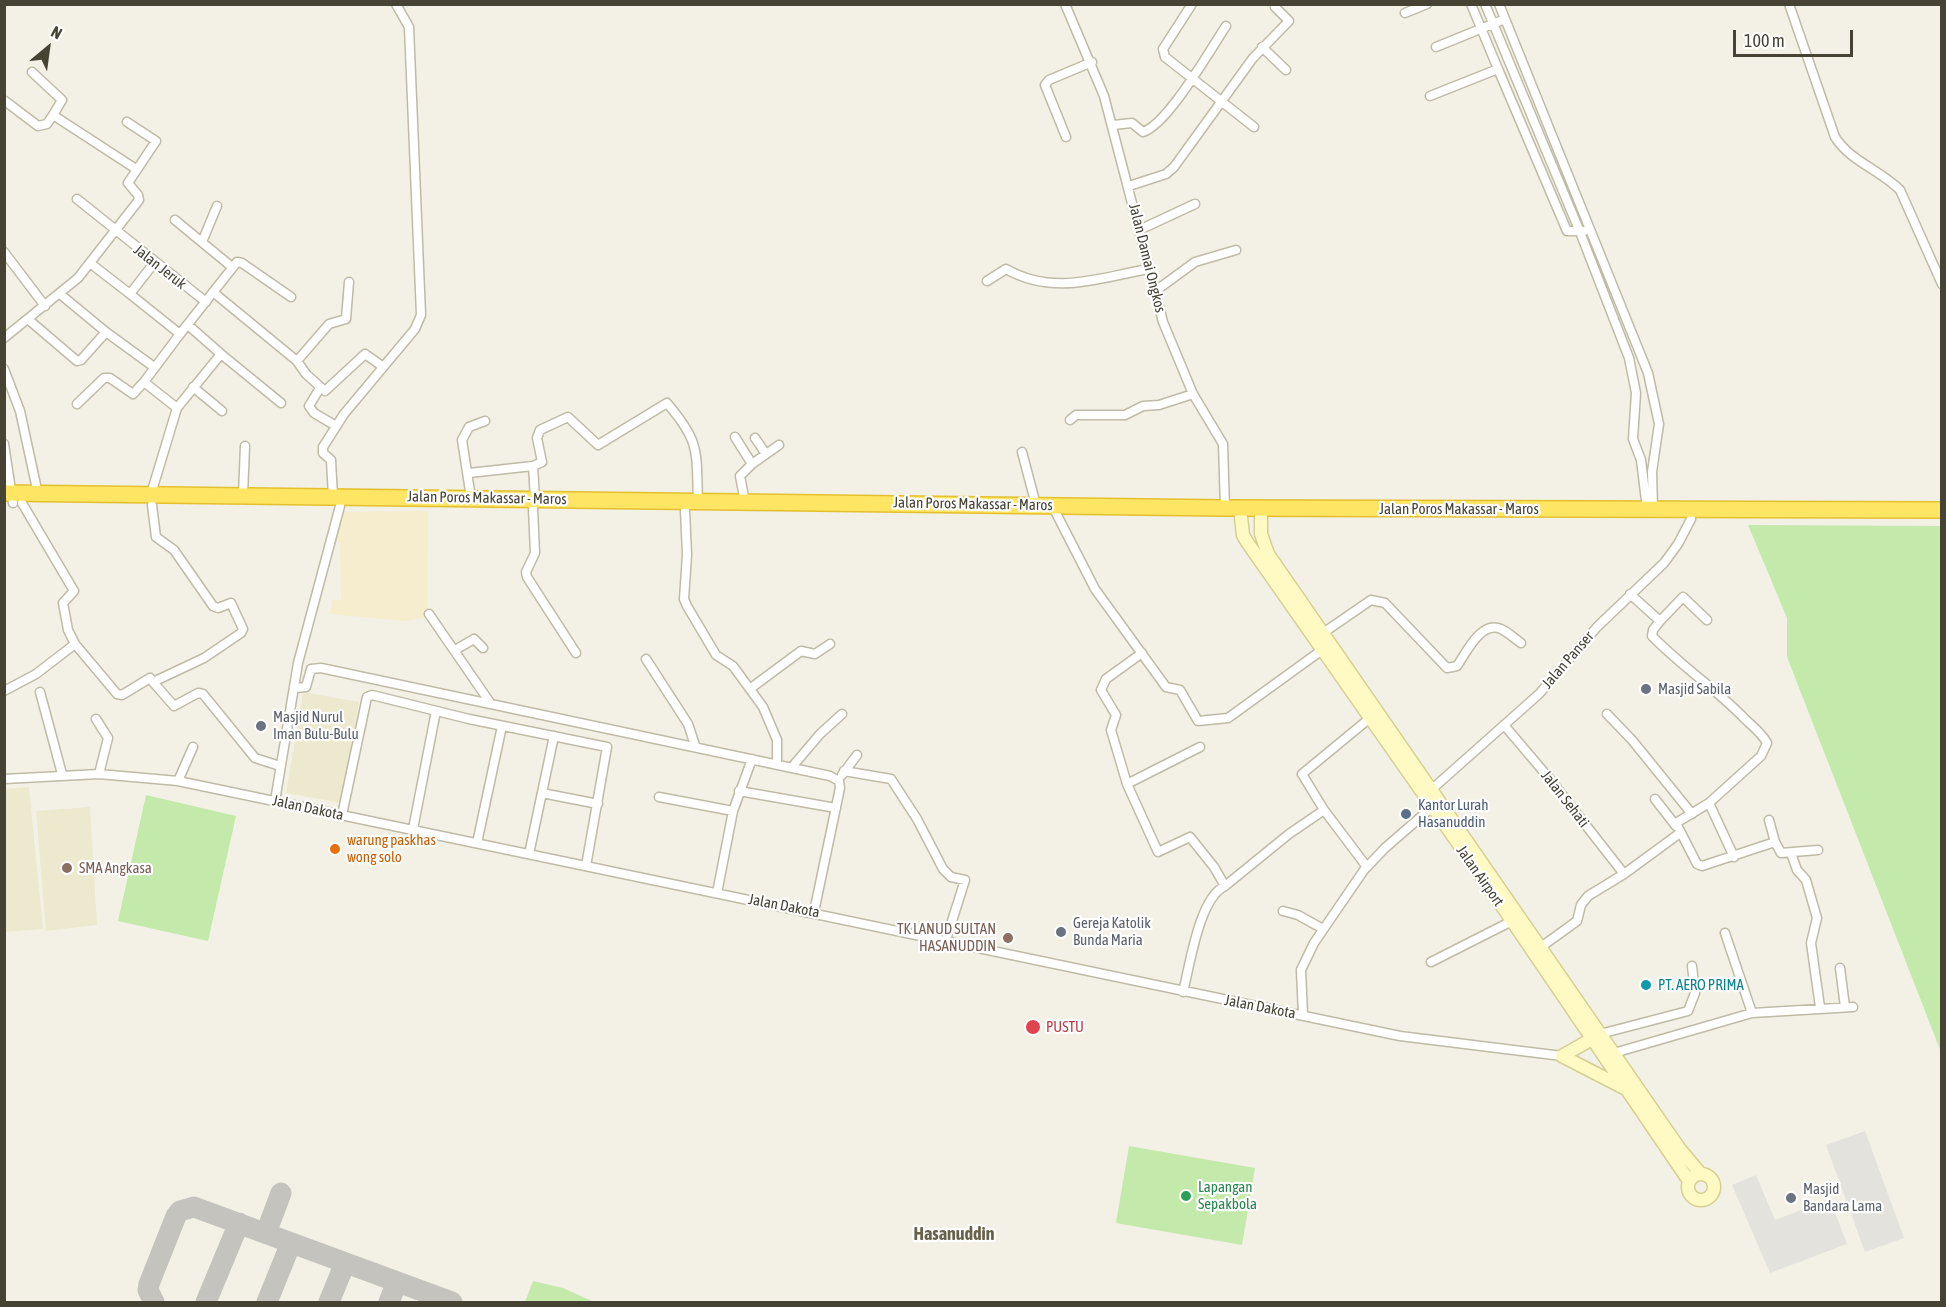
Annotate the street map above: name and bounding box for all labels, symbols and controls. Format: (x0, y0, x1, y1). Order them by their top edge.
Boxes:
north arrow (18, 18, 78, 78)
scale bar (1736, 18, 1856, 56)
text: N (48, 22, 65, 42)
text: 100 m (1744, 30, 1785, 51)
street label: Jalan Damai Ongkos (1125, 202, 1169, 314)
street label: Jalan Jeruk (130, 241, 190, 293)
street label: Jalan Poros Makassar - Maros (407, 488, 567, 508)
street label: Jalan Poros Makassar - Maros (893, 494, 1053, 514)
street label: Jalan Poros Makassar - Maros (1379, 500, 1539, 518)
street label: Jalan Panser (1538, 628, 1598, 692)
place label: Masjid Sabila (1658, 680, 1731, 698)
marker: Masjid Sabila (1639, 682, 1653, 696)
place label: Masjid Nurul Iman Bulu-Bulu (273, 708, 359, 743)
marker: Masjid Nurul Iman Bulu-Bulu (254, 719, 268, 733)
street label: Jalan Sehati (1537, 767, 1593, 831)
street label: Jalan Dakota (271, 792, 345, 824)
place label: Kantor Lurah Hasanuddin (1418, 796, 1488, 831)
marker: Kantor Lurah Hasanuddin (1399, 807, 1413, 821)
place label: warung paskhas wong solo (347, 831, 436, 866)
marker: warung paskhas wong solo (328, 842, 342, 856)
street label: Jalan Airport (1453, 842, 1507, 910)
place label: SMA Angkasa (79, 859, 152, 877)
marker: SMA Angkasa (60, 861, 74, 875)
street label: Jalan Dakota (747, 890, 821, 922)
place label: Gereja Katolik Bunda Maria (1073, 914, 1151, 949)
place label: TK LANUD SULTAN HASANUDDIN (897, 920, 996, 955)
marker: Gereja Katolik Bunda Maria (1054, 925, 1068, 939)
marker: TK LANUD SULTAN HASANUDDIN (1001, 931, 1015, 945)
place label: PT. AERO PRIMA (1658, 976, 1744, 994)
marker: PT. AERO PRIMA (1639, 978, 1653, 992)
street label: Jalan Dakota (1223, 991, 1297, 1023)
marker: PUSTU (1024, 1018, 1042, 1036)
place label: PUSTU (1046, 1018, 1084, 1036)
place label: Lapangan Sepakbola (1198, 1178, 1257, 1213)
place label: Masjid Bandara Lama (1803, 1180, 1882, 1215)
marker: Lapangan Sepakbola (1179, 1189, 1193, 1203)
marker: Masjid Bandara Lama (1784, 1191, 1798, 1205)
district label: Hasanuddin (914, 1223, 994, 1245)

